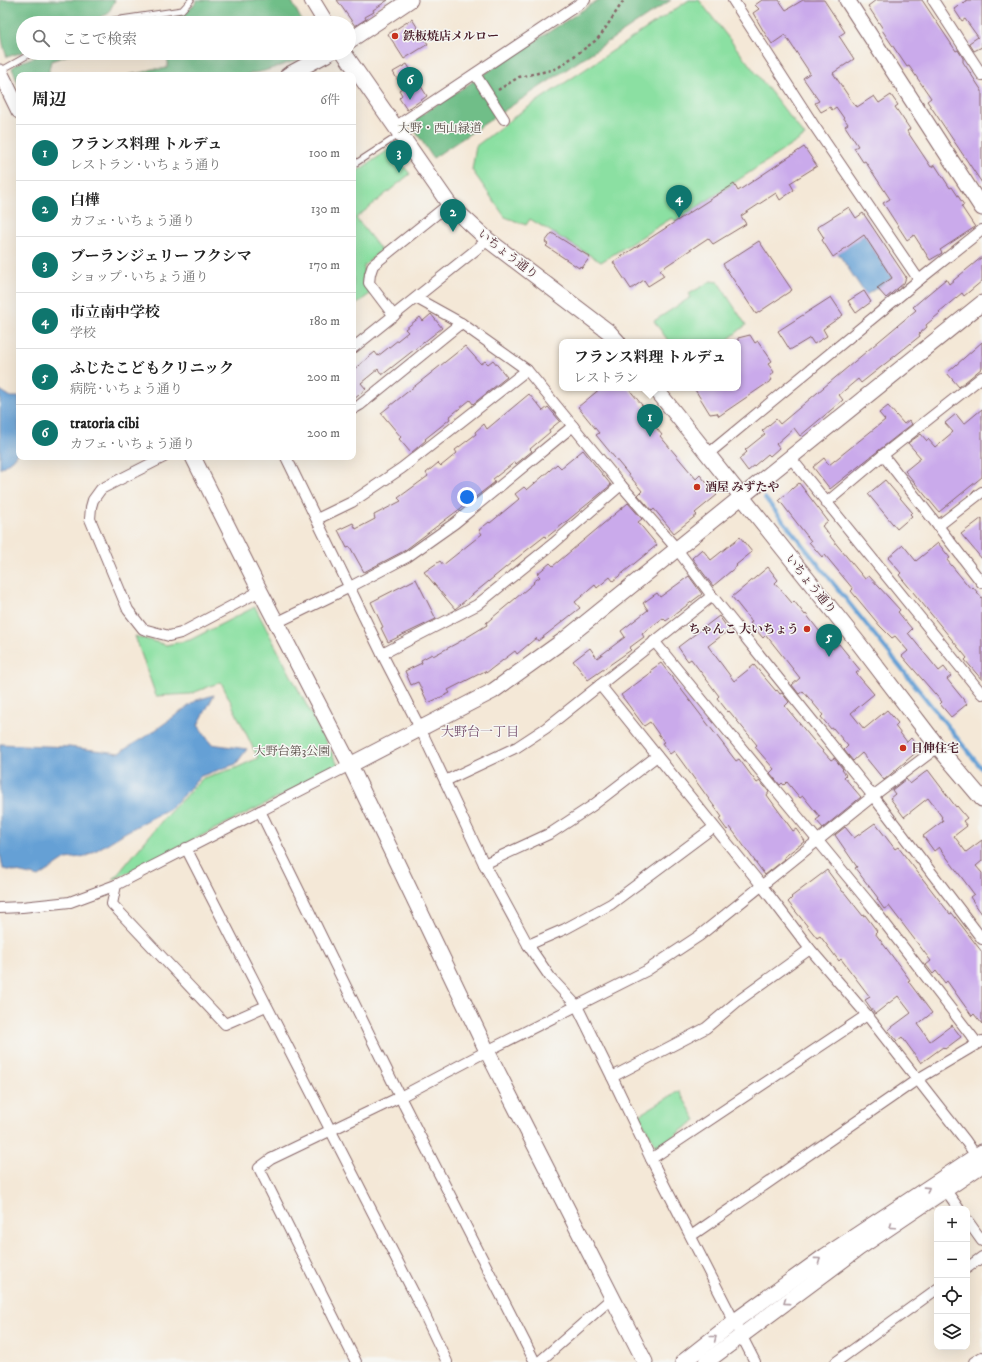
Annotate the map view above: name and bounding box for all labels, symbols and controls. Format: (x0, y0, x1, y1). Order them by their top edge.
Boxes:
search box (16, 16, 356, 60)
icon: search (30, 27, 52, 49)
place label: 鉄板焼店メルロー (403, 29, 499, 44)
text: ここで検索 (62, 30, 137, 49)
marker: 鉄板焼店メルロー (390, 31, 400, 41)
pin: 6 (397, 67, 423, 100)
text: 周辺 (32, 89, 66, 111)
text: 6件 (320, 92, 340, 108)
park label: 大野・西山緑道 (398, 121, 482, 136)
text: フランス料理 トルデュ (70, 135, 222, 154)
pin: 3 (386, 140, 412, 173)
text: 1 (43, 145, 47, 161)
text: 100 m (309, 145, 340, 161)
text: レストラン · いちょう通り (70, 157, 221, 173)
pin: 4 (666, 185, 692, 218)
text: 白樺 (70, 191, 100, 210)
pin: 2 (440, 199, 466, 232)
text: 2 (42, 201, 48, 217)
text: 130 m (311, 201, 340, 217)
text: カフェ · いちょう通り (70, 213, 195, 229)
street label: いちょう通り (475, 226, 541, 282)
text: ブーランジェリー フクシマ (70, 247, 252, 266)
text: 3 (43, 257, 47, 273)
text: 170 m (309, 257, 340, 273)
text: ショップ · いちょう通り (70, 269, 208, 285)
text: 市立南中学校 (70, 303, 160, 322)
text: 4 (41, 313, 49, 329)
text: 180 m (309, 313, 340, 329)
text: 学校 (70, 325, 96, 341)
popup (559, 339, 741, 391)
text: フランス料理 トルデュ (574, 348, 726, 367)
text: ふじたこどもクリニック (70, 359, 234, 378)
text: 5 (42, 369, 48, 385)
text: 200 m (307, 369, 340, 385)
text: レストラン (574, 370, 638, 386)
text: 病院 · いちょう通り (70, 381, 183, 397)
pin: 1 (637, 404, 663, 437)
text: tratoria cibi (70, 414, 139, 433)
text: 6 (42, 425, 48, 441)
text: 200 m (307, 425, 340, 441)
text: カフェ · いちょう通り (70, 436, 195, 452)
place label: 酒屋 みずたや (705, 480, 780, 495)
marker: 酒屋 みずたや (692, 482, 702, 492)
your location (457, 487, 477, 507)
street label: いちょう通り (782, 552, 839, 617)
place label: ちゃんこ 大いちょう (688, 622, 799, 637)
marker: ちゃんこ 大いちょう (802, 624, 812, 634)
pin: 5 (816, 624, 842, 657)
district label: 大野台一丁目 (441, 724, 519, 740)
place label: 日伸住宅 (911, 741, 959, 756)
marker: 日伸住宅 (898, 743, 908, 753)
park label: 大野台第3公園 (254, 744, 330, 759)
one-way arrow (922, 1186, 929, 1193)
map controls (934, 1206, 970, 1350)
button: + (934, 1206, 970, 1242)
one-way arrow (889, 1221, 896, 1228)
button: − (934, 1242, 970, 1278)
one-way arrow (814, 1258, 821, 1265)
button: locate (934, 1278, 970, 1314)
one-way arrow (783, 1297, 790, 1305)
button: layers (934, 1314, 970, 1350)
one-way arrow (709, 1335, 716, 1342)

